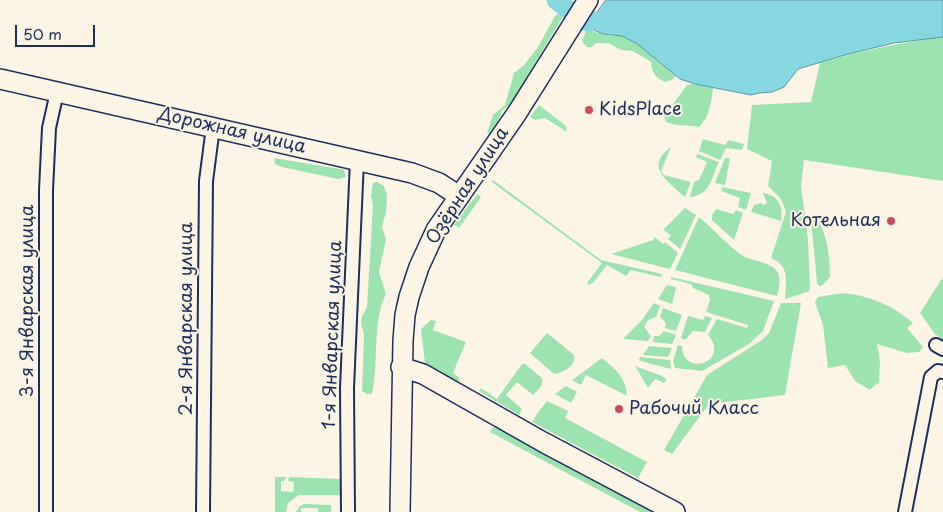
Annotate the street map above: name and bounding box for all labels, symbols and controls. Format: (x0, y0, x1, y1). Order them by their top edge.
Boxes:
scale bar (18, 15, 98, 47)
text: 50 m (23, 22, 62, 45)
place label: KidsPlace (599, 99, 681, 121)
street label: Дорожная улица (156, 104, 308, 158)
marker: KidsPlace (583, 104, 595, 116)
street label: Озёрная улица (422, 123, 514, 249)
street label: 3-я Январская улица (17, 205, 39, 397)
place label: Котельная (790, 210, 881, 232)
marker: Котельная (885, 215, 897, 227)
street label: 2-я Январская улица (176, 222, 198, 416)
street label: 1-я Январская улица (319, 240, 347, 430)
place label: Рабочий Класс (629, 398, 759, 420)
marker: Рабочий Класс (613, 403, 625, 415)

